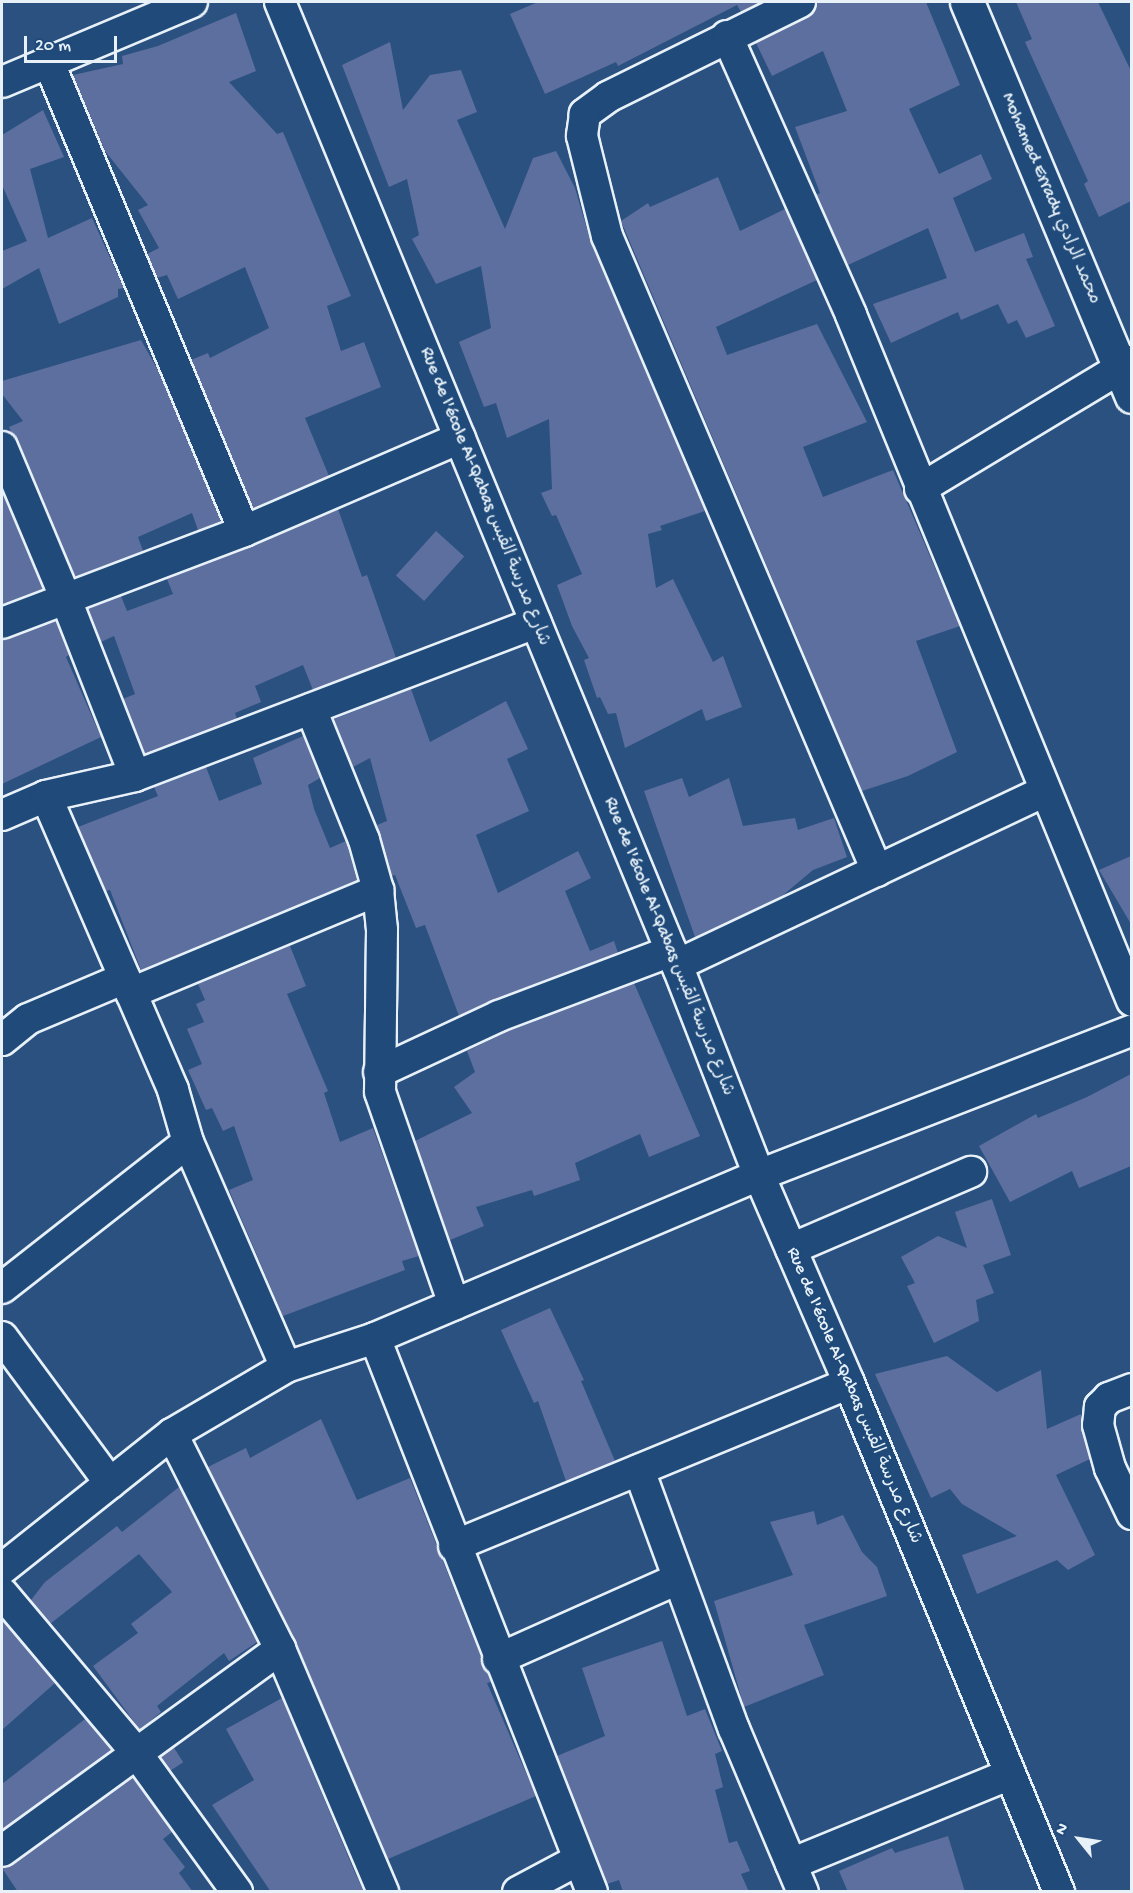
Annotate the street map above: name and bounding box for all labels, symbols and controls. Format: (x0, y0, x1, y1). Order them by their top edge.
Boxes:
scale bar (27, 24, 120, 62)
text: 20 m (35, 36, 71, 57)
street label: Mohamed Errady محمد الرادي (996, 90, 1104, 308)
street label: Rue de l'école Al-Qabas شارع مدرسة القبس (414, 344, 554, 650)
street label: Rue de l'école Al-Qabas شارع مدرسة القبس (598, 794, 738, 1100)
street label: Rue de l'école Al-Qabas شارع مدرسة القبس (780, 1244, 926, 1548)
north arrow (1049, 1809, 1109, 1869)
text: N (1052, 1820, 1074, 1839)

